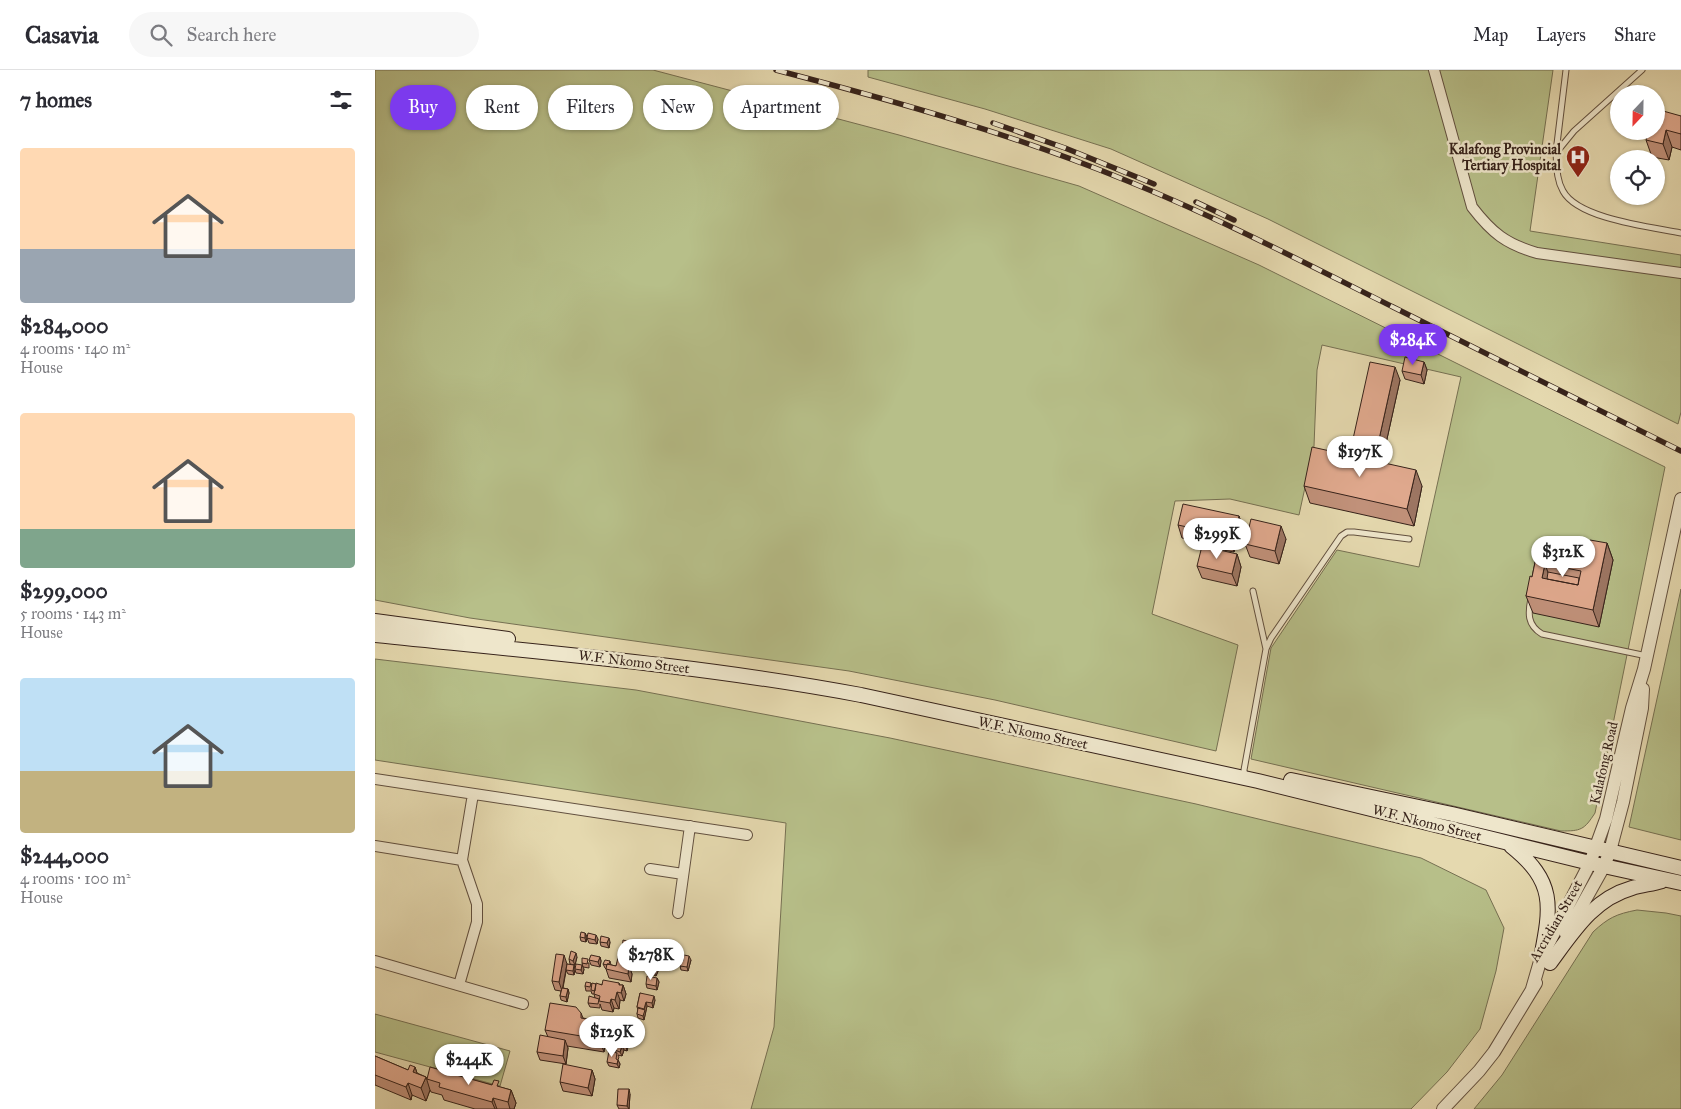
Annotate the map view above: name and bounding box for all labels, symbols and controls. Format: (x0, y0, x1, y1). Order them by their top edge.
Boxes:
search box (129, 12, 479, 57)
text: Casavia (25, 20, 99, 50)
icon: search (147, 21, 175, 49)
text: Search here (187, 23, 276, 46)
text: Map (1473, 24, 1508, 46)
text: Layers (1536, 24, 1586, 46)
text: Share (1614, 24, 1656, 46)
chip: Buy (390, 85, 456, 130)
chip: Rent (466, 85, 538, 130)
chip: Filters (548, 85, 633, 130)
chip: New (643, 85, 713, 130)
chip: Apartment (723, 85, 839, 130)
north arrow (1610, 85, 1665, 140)
map controls (1610, 85, 1665, 205)
icon: filters (327, 86, 355, 114)
text: 7 homes (20, 87, 92, 113)
place label: Kalafong Provincial Tertiary Hospital (1449, 141, 1562, 175)
hospital icon: Kalafong Provincial Tertiary Hospital (1565, 144, 1591, 178)
button: locate (1610, 150, 1665, 205)
icon: home (143, 181, 233, 271)
text: $284,000 (20, 313, 108, 339)
pin: $284K (1378, 324, 1448, 366)
text: $284K (1390, 330, 1436, 349)
text: 4 rooms · 140 m² (20, 339, 130, 358)
text: House (20, 358, 63, 377)
pin: $197K (1325, 436, 1395, 478)
text: $197K (1338, 442, 1382, 461)
icon: home (143, 446, 233, 536)
pin: $299K (1182, 518, 1252, 560)
text: $299K (1194, 524, 1240, 543)
pin: $312K (1528, 536, 1598, 578)
text: $312K (1542, 542, 1584, 561)
text: $299,000 (20, 578, 108, 604)
text: 5 rooms · 143 m² (20, 604, 126, 623)
text: House (20, 623, 63, 642)
street label: W.F. Nkomo Street (578, 647, 690, 677)
icon: home (143, 711, 233, 801)
street label: W.F. Nkomo Street (977, 713, 1089, 753)
street label: Kalafong Road (1586, 720, 1622, 806)
street label: W.F. Nkomo Street (1371, 801, 1483, 845)
text: $244,000 (20, 843, 109, 869)
text: 4 rooms · 100 m² (20, 869, 131, 888)
street label: Arcridian Street (1525, 877, 1586, 966)
text: House (20, 888, 63, 907)
pin: $278K (616, 938, 686, 981)
text: $278K (628, 945, 674, 964)
pin: $129K (577, 1016, 647, 1058)
text: $129K (590, 1022, 634, 1041)
pin: $244K (434, 1044, 504, 1086)
text: $244K (446, 1050, 492, 1069)

